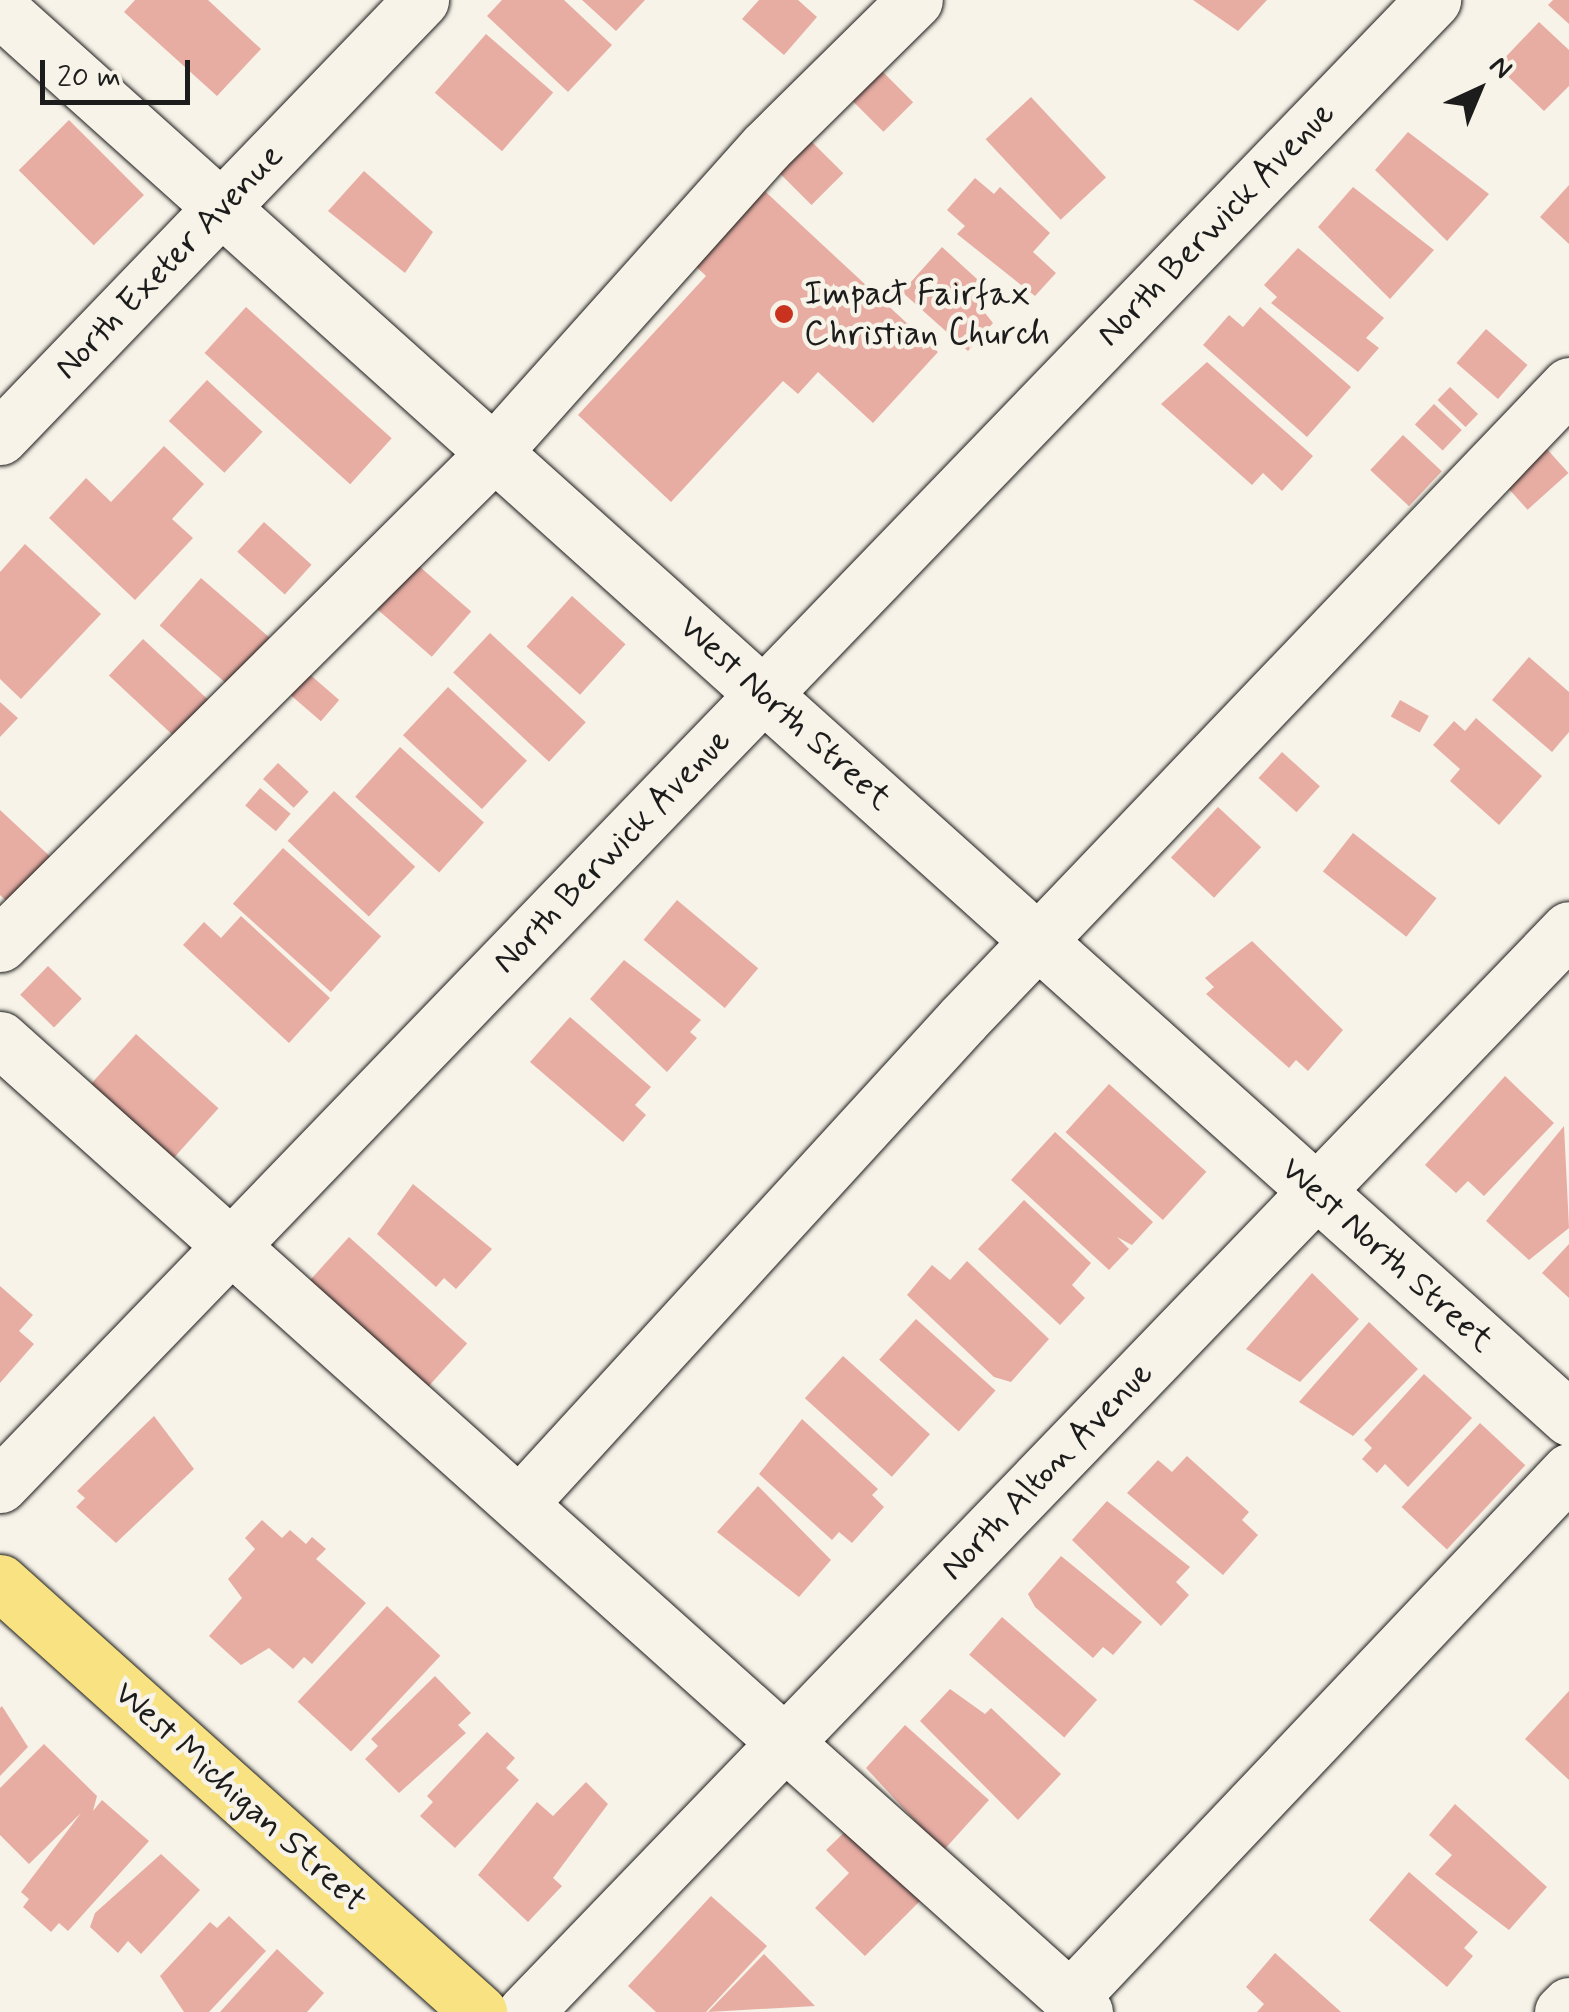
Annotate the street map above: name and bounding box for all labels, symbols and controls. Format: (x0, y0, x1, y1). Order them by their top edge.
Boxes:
scale bar (45, 40, 195, 102)
north arrow (1429, 40, 1529, 140)
text: N (1481, 48, 1520, 88)
text: 20 m (57, 58, 121, 97)
street label: North Berwick Avenue (1085, 89, 1347, 359)
street label: North Exeter Avenue (46, 135, 292, 389)
place label: Impact Fairfax Christian Church (804, 273, 1058, 355)
marker: Impact Fairfax Christian Church (773, 303, 795, 325)
street label: West North Street (670, 606, 900, 820)
street label: North Berwick Avenue (481, 716, 743, 986)
street label: West North Street (1272, 1148, 1502, 1362)
street label: North Alton Avenue (930, 1351, 1164, 1591)
street label: West Michigan Street (106, 1673, 374, 1921)

